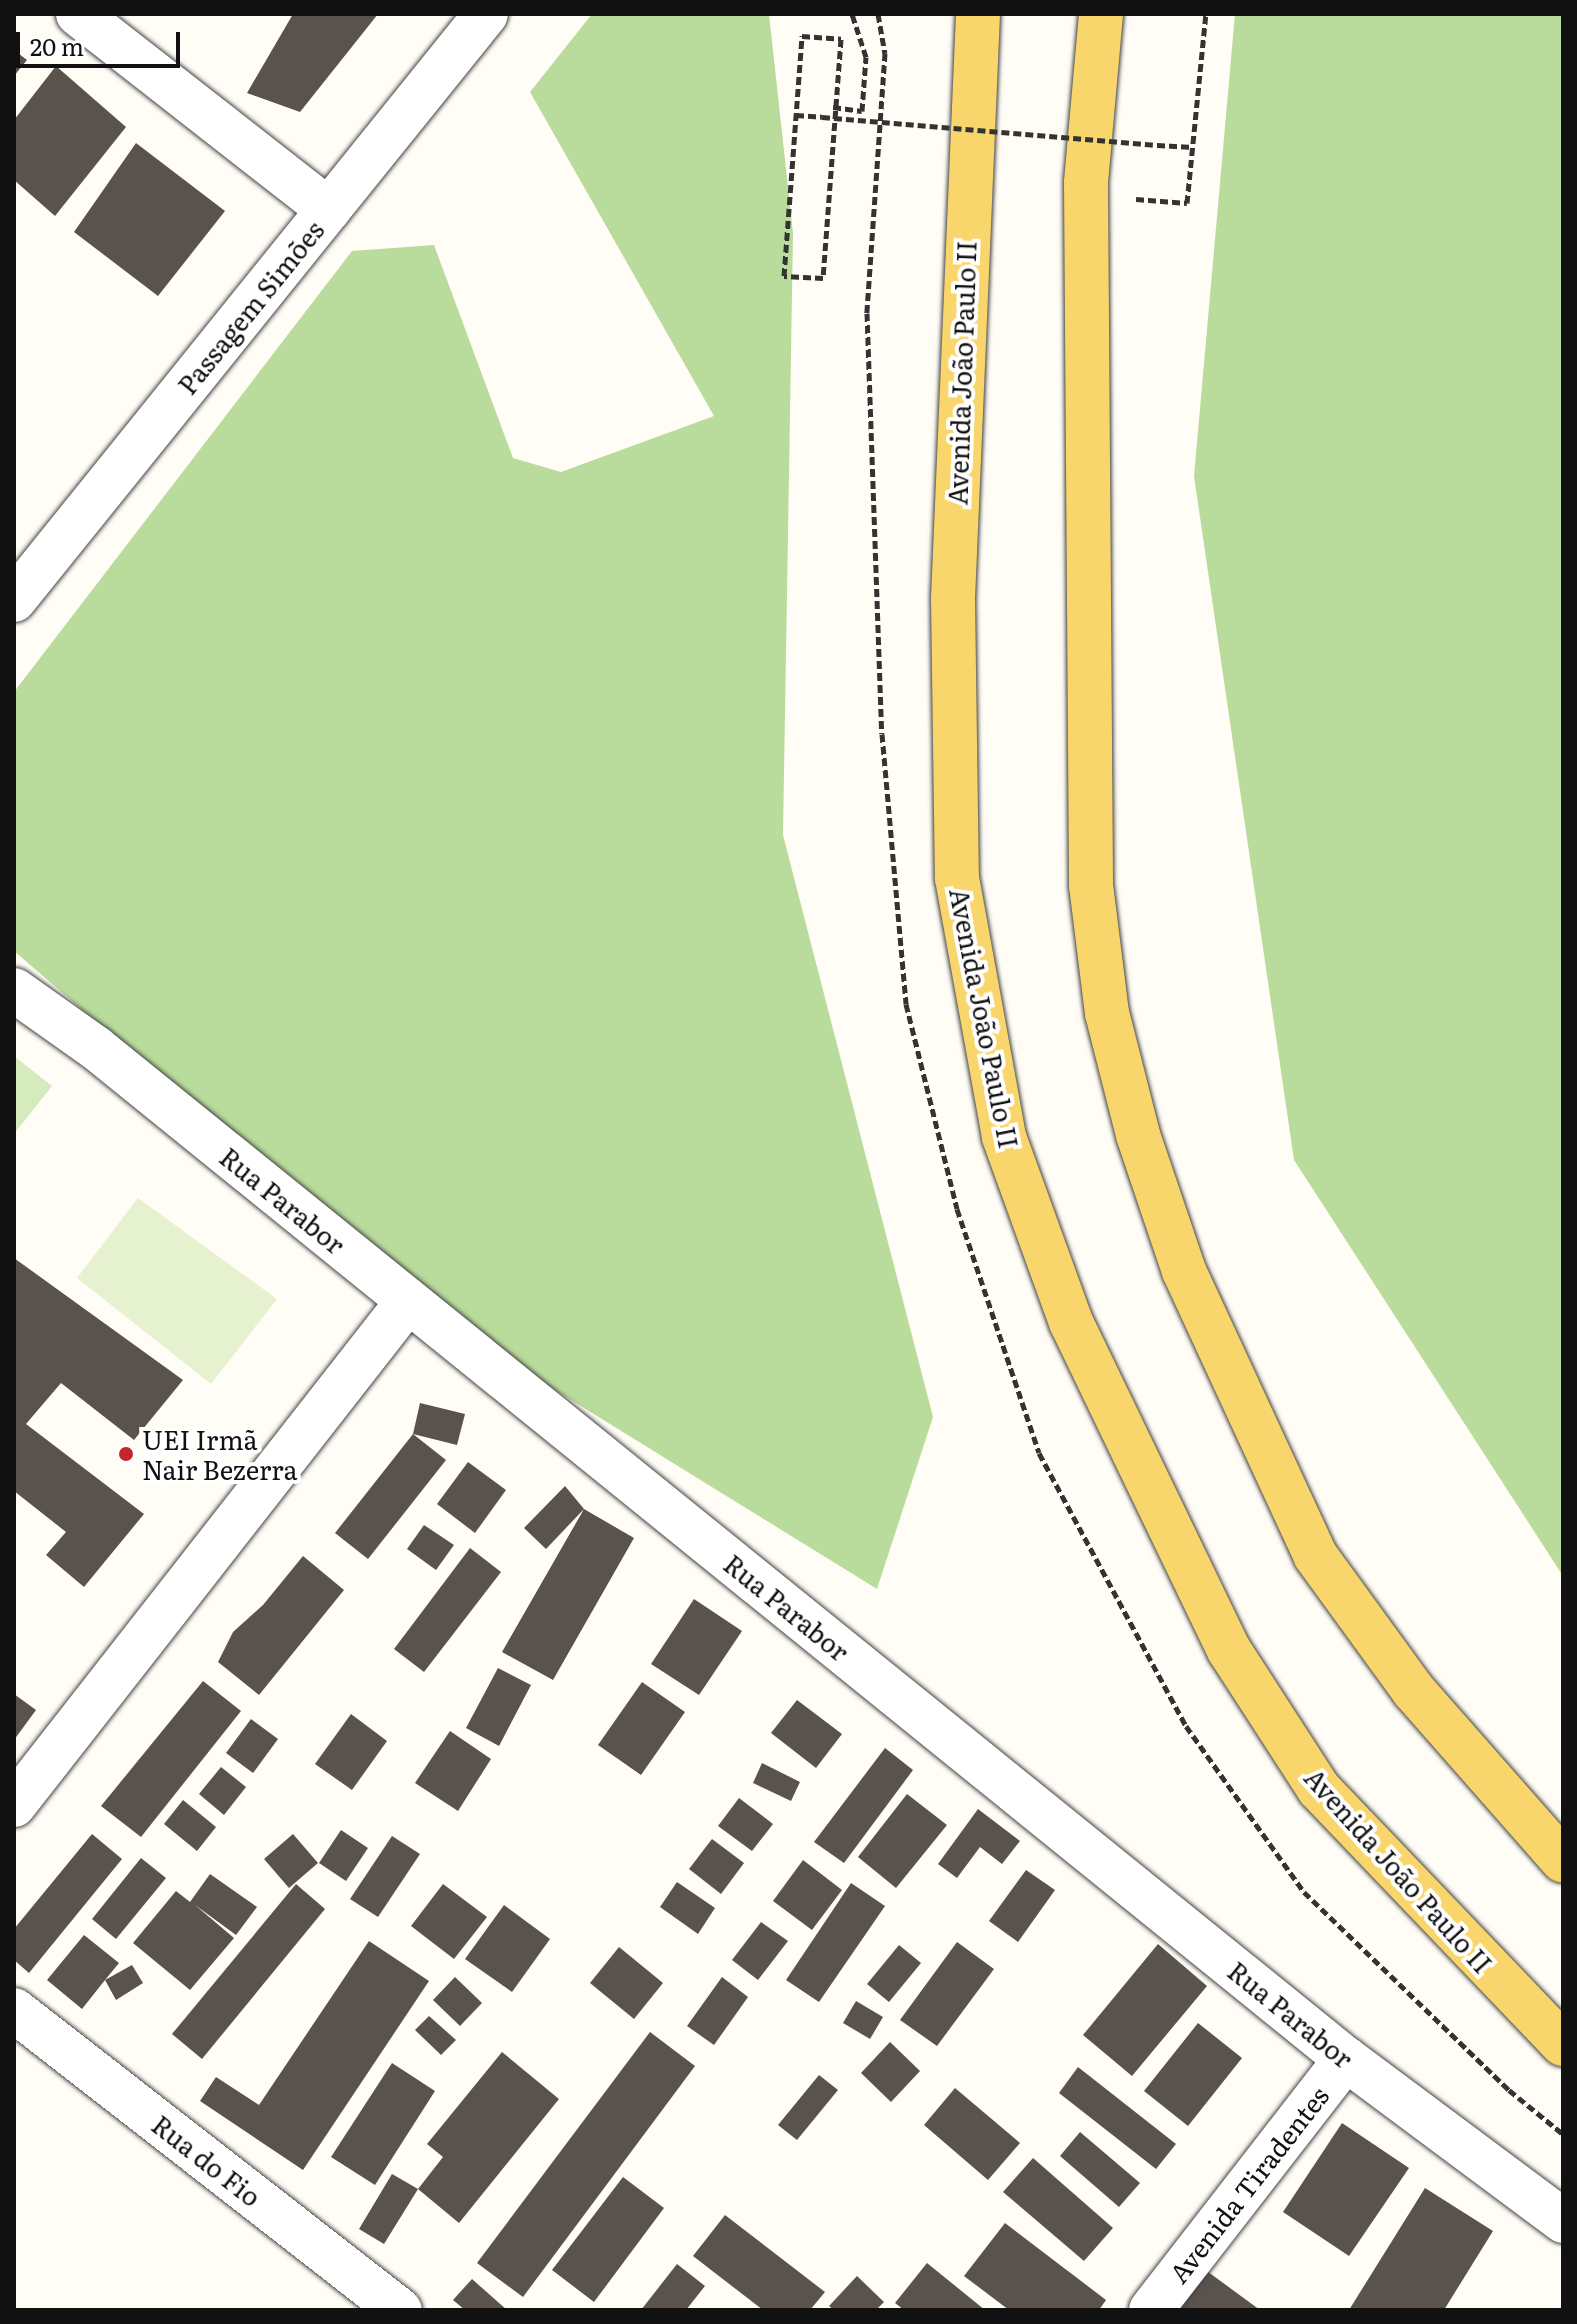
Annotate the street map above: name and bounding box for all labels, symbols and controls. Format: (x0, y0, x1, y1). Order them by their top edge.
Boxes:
scale bar (20, 16, 184, 66)
text: 20 m (30, 28, 84, 63)
street label: Passagem Simões (171, 214, 329, 400)
street label: Avenida João Paulo II (941, 240, 981, 506)
street label: Avenida João Paulo II (944, 885, 1026, 1151)
street label: Rua Parabor (214, 1140, 352, 1260)
place label: UEI Irmã Nair Bezerra (142, 1423, 298, 1484)
marker: UEI Irmã Nair Bezerra (117, 1445, 135, 1463)
street label: Rua Parabor (718, 1547, 856, 1667)
street label: Avenida João Paulo II (1299, 1761, 1499, 1979)
street label: Rua Parabor (1222, 1954, 1360, 2074)
street label: Avenida Tiradentes (1162, 2080, 1334, 2288)
street label: Rua do Fio (146, 2108, 268, 2212)

